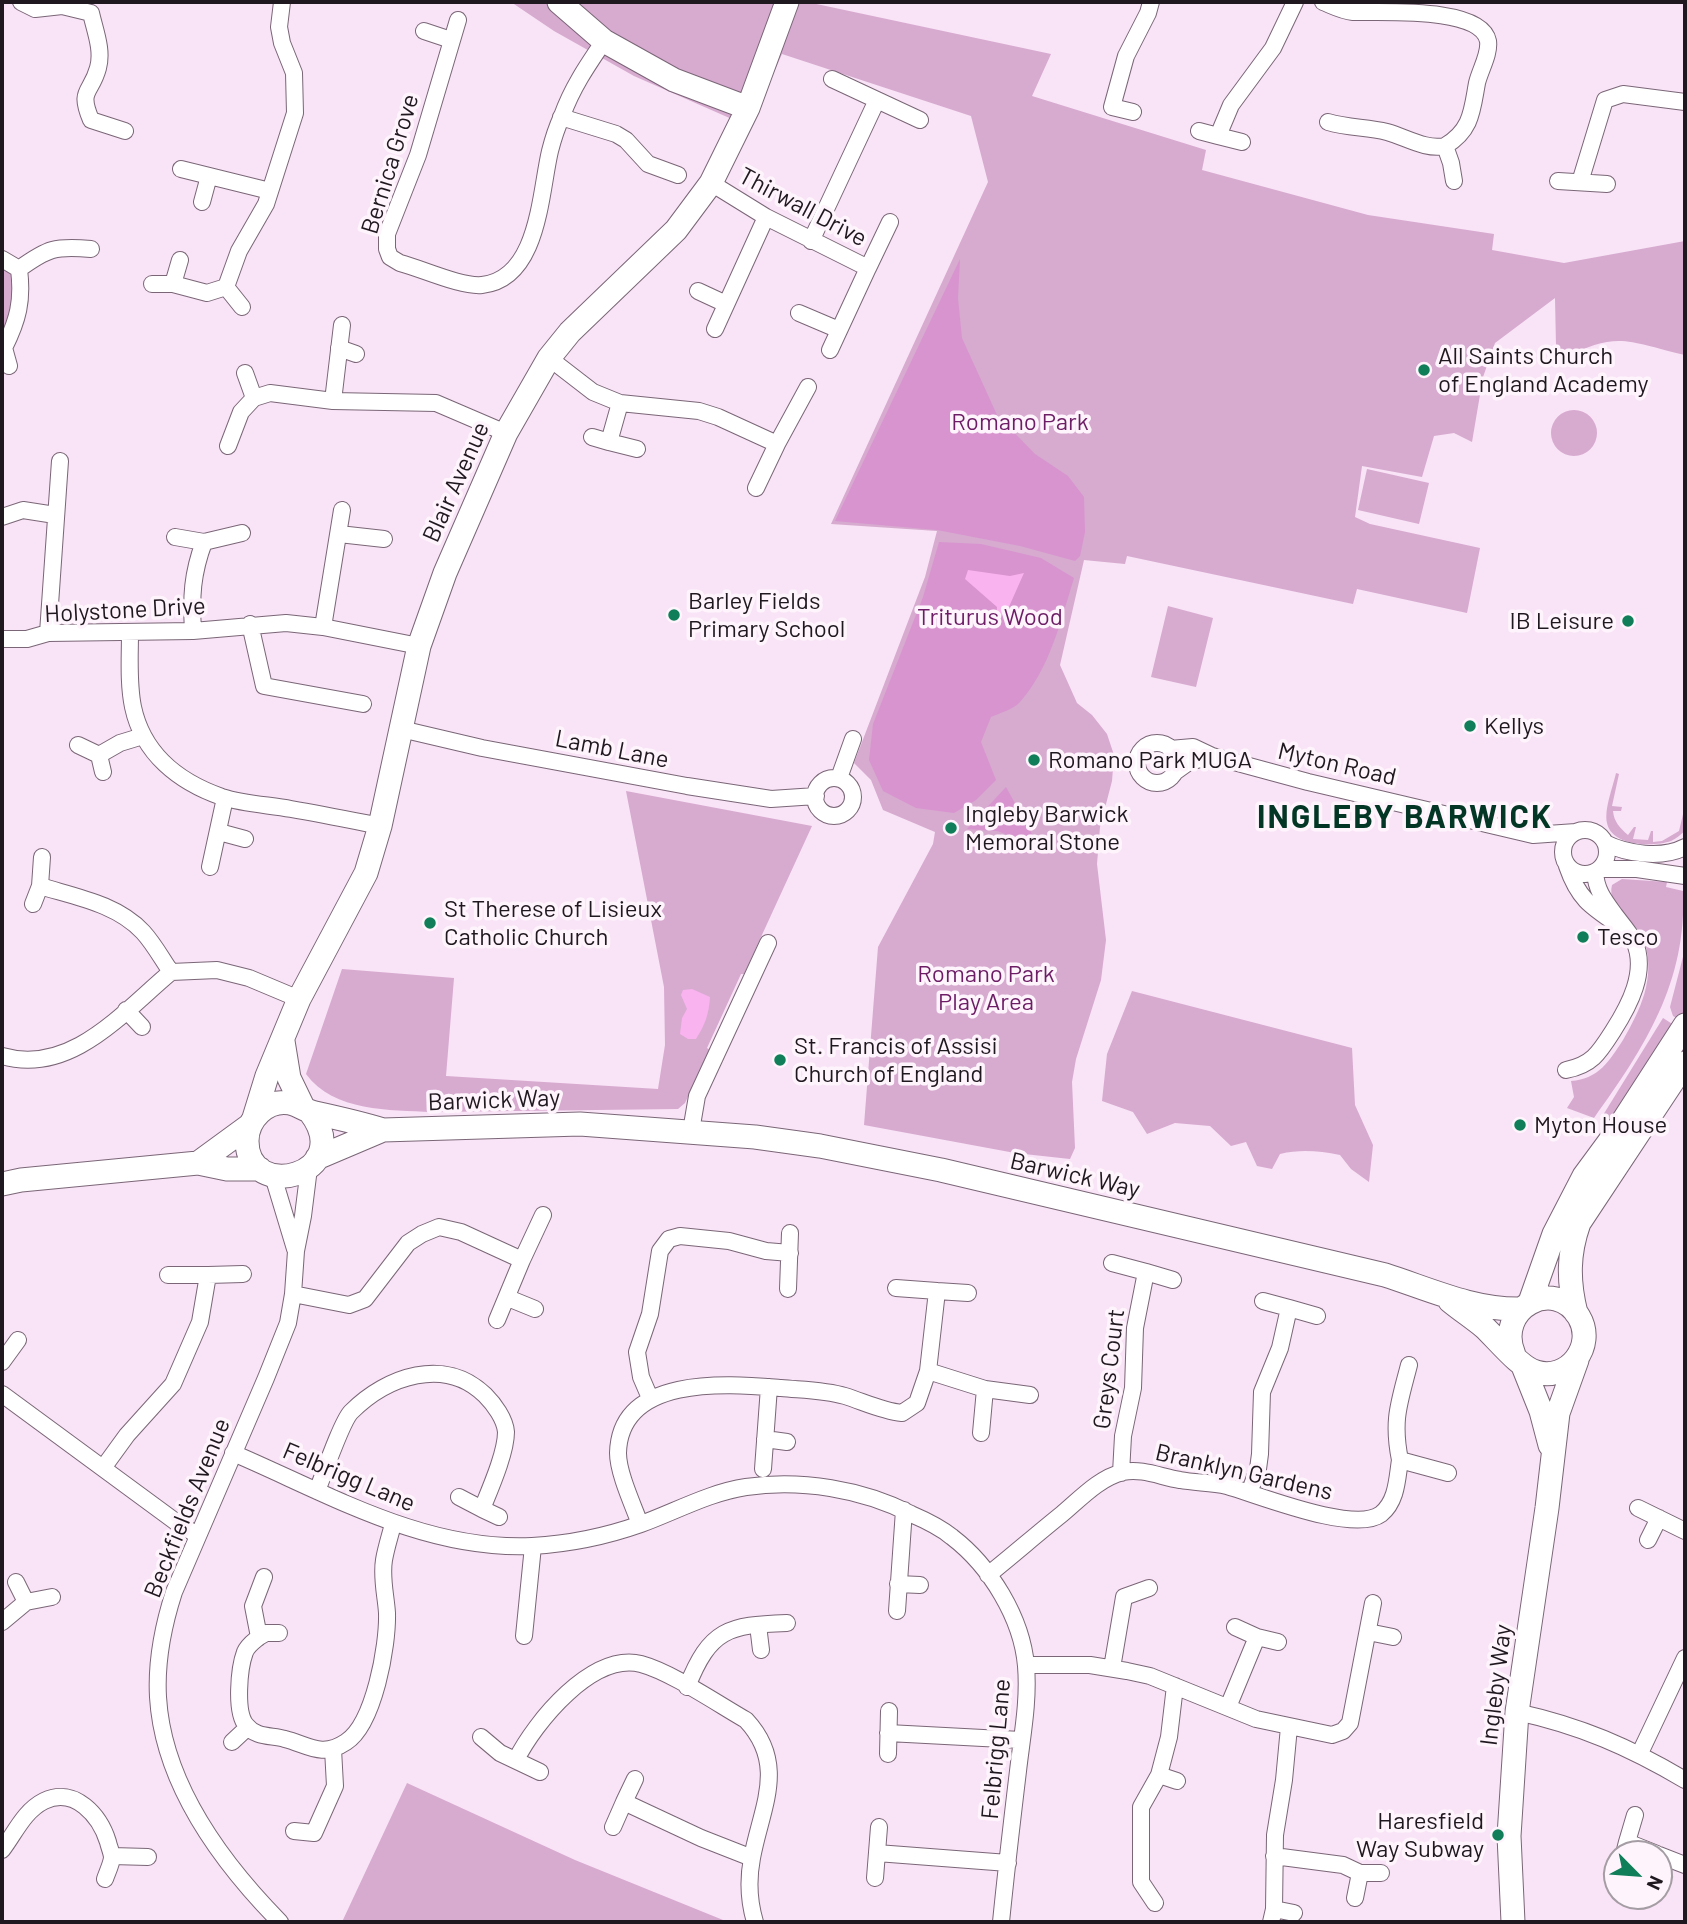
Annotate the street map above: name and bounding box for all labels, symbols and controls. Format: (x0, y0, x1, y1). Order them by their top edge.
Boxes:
street label: Bernica Grove (355, 91, 425, 237)
street label: Thirwall Drive (734, 161, 872, 253)
place label: All Saints Church of England Academy (1438, 342, 1649, 398)
marker: All Saints Church of England Academy (1416, 362, 1432, 378)
park label: Romano Park (951, 408, 1089, 436)
street label: Blair Avenue (417, 417, 495, 547)
place label: Barley Fields Primary School (688, 587, 845, 643)
street label: Holystone Drive (44, 591, 206, 629)
park label: Triturus Wood (917, 603, 1063, 631)
marker: Barley Fields Primary School (666, 607, 682, 623)
place label: IB Leisure (1510, 607, 1614, 635)
marker: IB Leisure (1620, 613, 1636, 629)
place label: Kellys (1484, 712, 1544, 740)
marker: Kellys (1462, 718, 1478, 734)
street label: Lamb Lane (553, 724, 671, 774)
street label: Myton Road (1275, 736, 1399, 792)
place label: Romano Park MUGA (1048, 746, 1252, 774)
marker: Romano Park MUGA (1026, 752, 1042, 768)
district label: INGLEBY BARWICK (1259, 798, 1551, 836)
place label: Ingleby Barwick Memoral Stone (965, 800, 1129, 856)
marker: Ingleby Barwick Memoral Stone (943, 820, 959, 836)
place label: St Therese of Lisieux Catholic Church (444, 895, 662, 951)
marker: St Therese of Lisieux Catholic Church (422, 915, 438, 931)
place label: Tesco (1597, 923, 1659, 951)
marker: Tesco (1575, 929, 1591, 945)
park label: Romano Park Play Area (917, 960, 1055, 1016)
place label: St. Francis of Assisi Church of England (794, 1032, 998, 1088)
marker: St. Francis of Assisi Church of England (772, 1052, 788, 1068)
street label: Barwick Way (427, 1083, 561, 1117)
place label: Myton House (1534, 1111, 1667, 1139)
marker: Myton House (1512, 1117, 1528, 1133)
street label: Barwick Way (1007, 1146, 1143, 1204)
street label: Greys Court (1087, 1307, 1131, 1431)
street label: Beckfields Avenue (138, 1414, 236, 1602)
street label: Felbrigg Lane (279, 1436, 419, 1518)
street label: Branklyn Gardens (1153, 1438, 1335, 1506)
street label: Ingleby Way (1474, 1623, 1518, 1747)
street label: Felbrigg Lane (976, 1678, 1016, 1820)
place label: Haresfield Way Subway (1356, 1807, 1484, 1863)
marker: Haresfield Way Subway (1490, 1827, 1506, 1843)
north arrow (1603, 1840, 1673, 1910)
text: N (1643, 1873, 1669, 1894)

